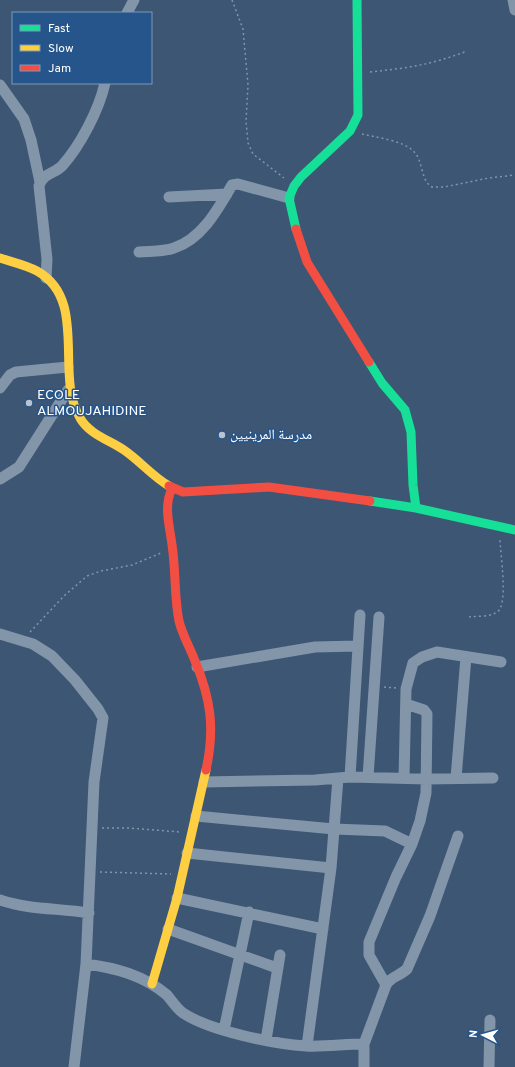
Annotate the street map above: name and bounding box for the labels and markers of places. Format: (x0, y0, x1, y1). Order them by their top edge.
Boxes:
place label: ECOLE ALMOUJAHIDINE (37, 387, 147, 420)
marker: ECOLE ALMOUJAHIDINE (24, 398, 34, 408)
place label: مدرسة المرينيين (230, 427, 312, 444)
marker: مدرسة المرينيين (217, 430, 227, 440)

